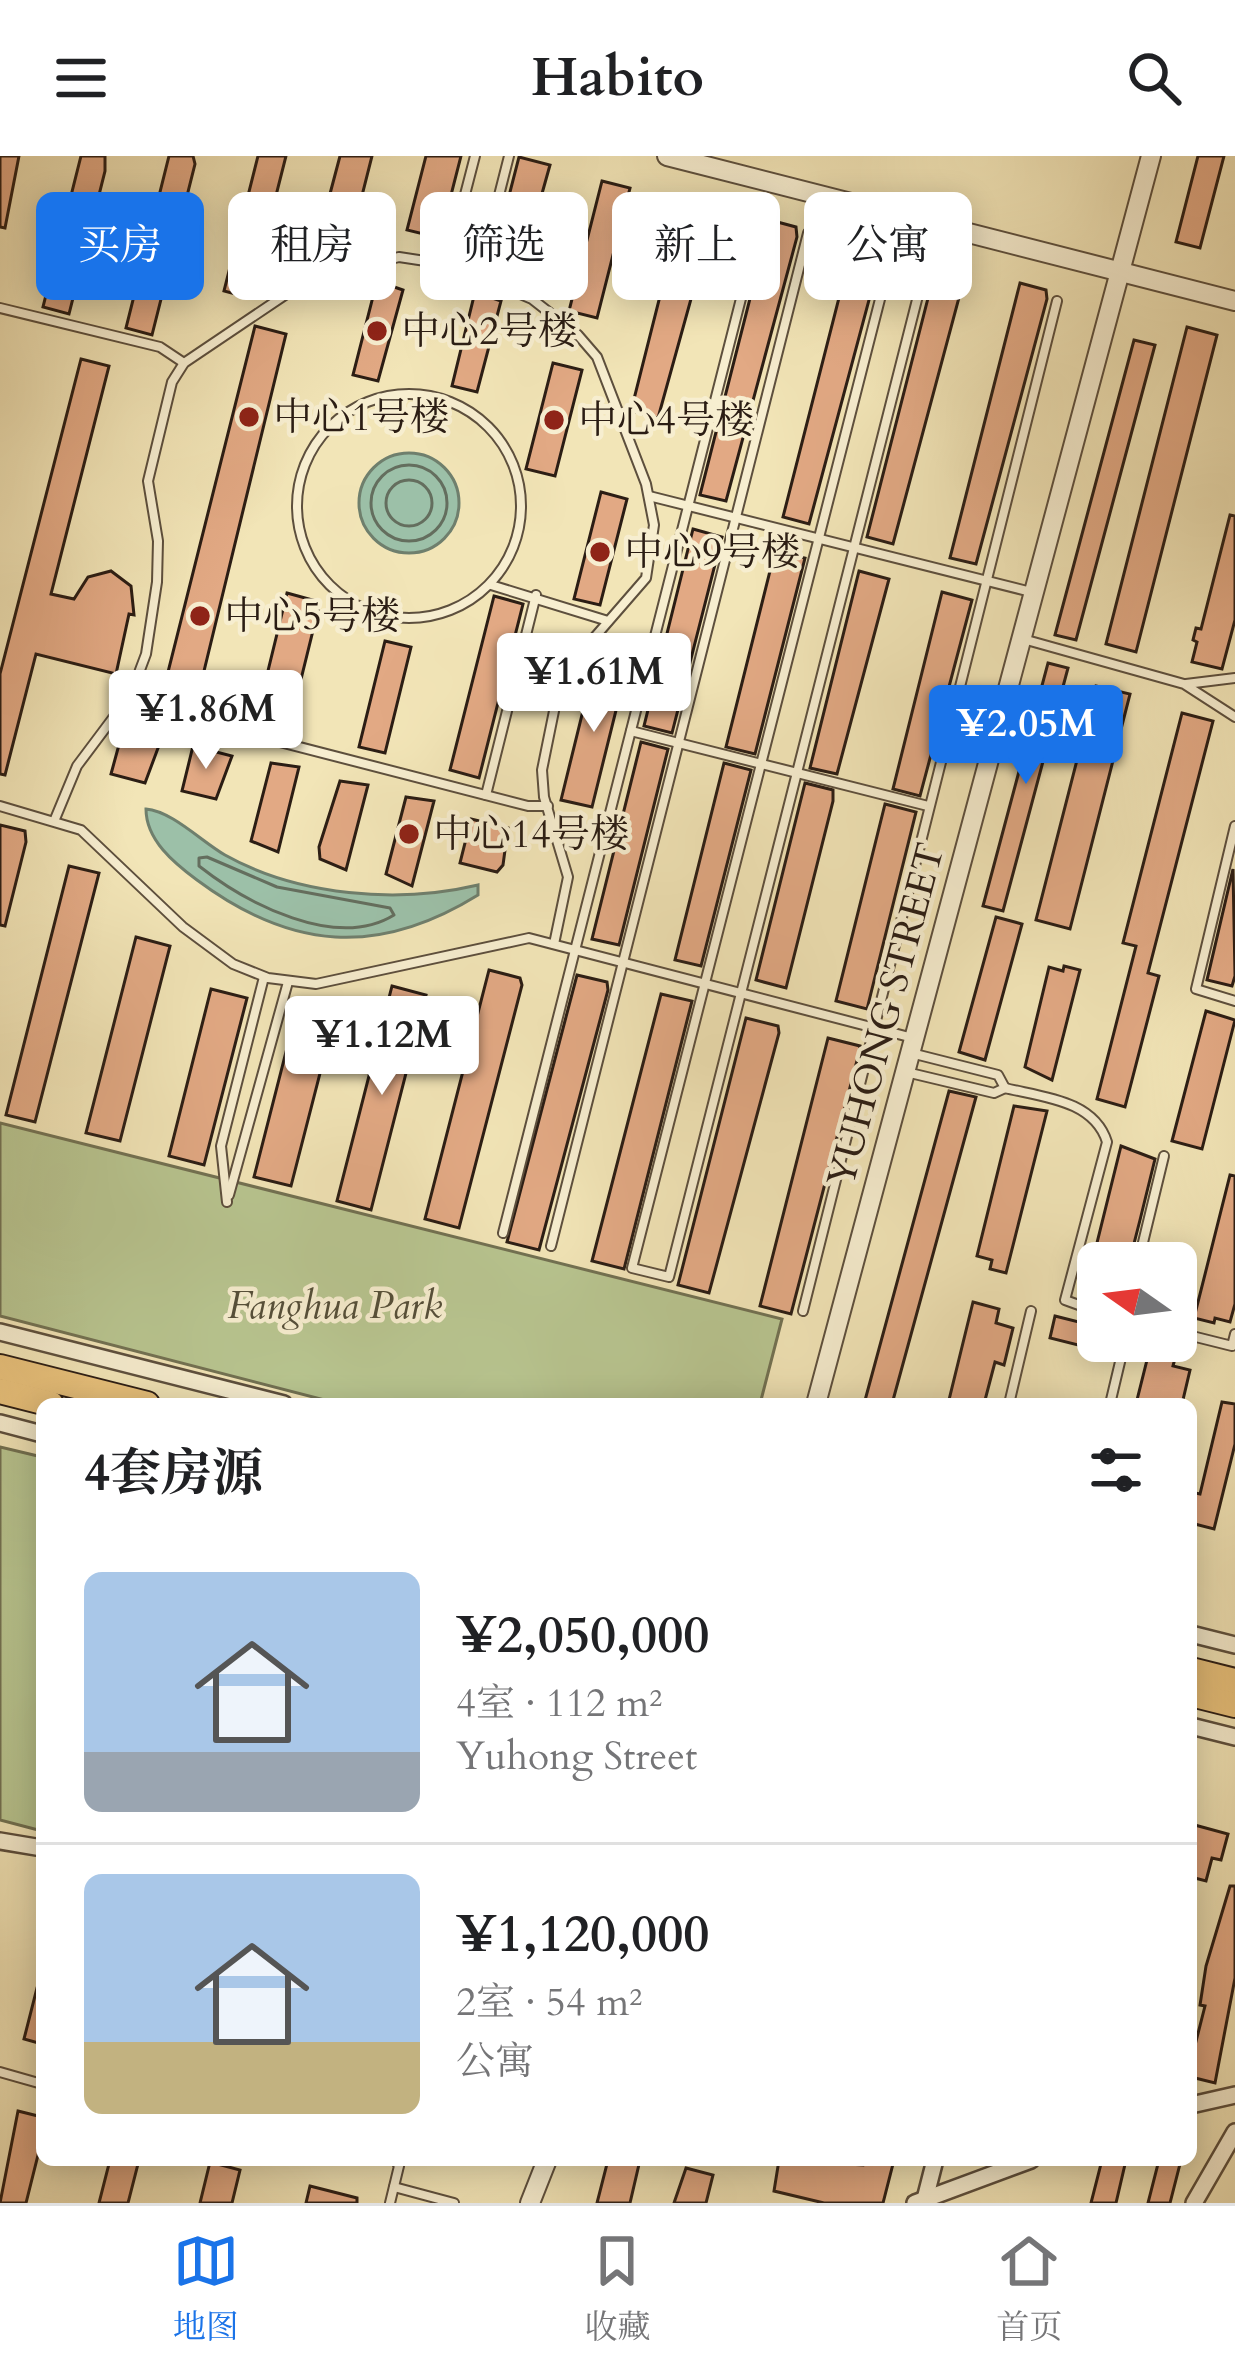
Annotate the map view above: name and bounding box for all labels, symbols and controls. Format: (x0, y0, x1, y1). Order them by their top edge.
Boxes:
text: Habito (531, 42, 704, 115)
icon: menu (48, 45, 114, 111)
icon: search (1121, 45, 1187, 111)
chip: 买房 (36, 192, 204, 300)
chip: 租房 (228, 192, 396, 300)
chip: 筛选 (420, 192, 588, 300)
chip: 新上 (612, 192, 780, 300)
chip: 公寓 (804, 192, 972, 300)
place label: 中心2号楼 (401, 305, 577, 358)
marker: 中心2号楼 (364, 318, 390, 344)
place label: 中心1号楼 (273, 391, 449, 444)
place label: 中心4号楼 (578, 394, 754, 447)
marker: 中心1号楼 (236, 404, 262, 430)
marker: 中心4号楼 (541, 407, 567, 433)
place label: 中心9号楼 (624, 526, 800, 579)
marker: 中心9号楼 (587, 539, 613, 565)
place label: 中心5号楼 (224, 590, 400, 643)
marker: 中心5号楼 (187, 603, 213, 629)
pin: ¥1.61M (496, 633, 692, 735)
text: ¥1.61M (524, 645, 664, 698)
pin: ¥1.86M (108, 670, 304, 772)
text: ¥1.86M (136, 682, 276, 735)
pin: ¥2.05M (928, 685, 1124, 787)
text: ¥2.05M (956, 697, 1096, 750)
place label: 中心14号楼 (433, 808, 629, 861)
marker: 中心14号楼 (396, 821, 422, 847)
street label: YUHONG STREET (815, 837, 957, 1193)
pin: ¥1.12M (284, 996, 480, 1098)
text: ¥1.12M (312, 1008, 452, 1061)
north arrow (1077, 1242, 1197, 1362)
map controls (1077, 1242, 1197, 1362)
park label: Fanghua Park (228, 1279, 442, 1332)
icon: filters (1083, 1437, 1149, 1503)
text: 4套房源 (84, 1439, 263, 1509)
text: ¥2,050,000 (456, 1601, 709, 1671)
icon: home (180, 1620, 324, 1764)
text: 4室 · 112 m² (456, 1677, 662, 1730)
text: Yuhong Street (456, 1730, 697, 1783)
text: ¥1,120,000 (456, 1900, 709, 1970)
icon: home (180, 1922, 324, 2066)
text: 2室 · 54 m² (456, 1976, 642, 2029)
text: 公寓 (456, 2035, 534, 2088)
tab: 地图 (173, 2228, 239, 2350)
tab: 收藏 (584, 2228, 650, 2350)
tab: 首页 (996, 2228, 1062, 2350)

